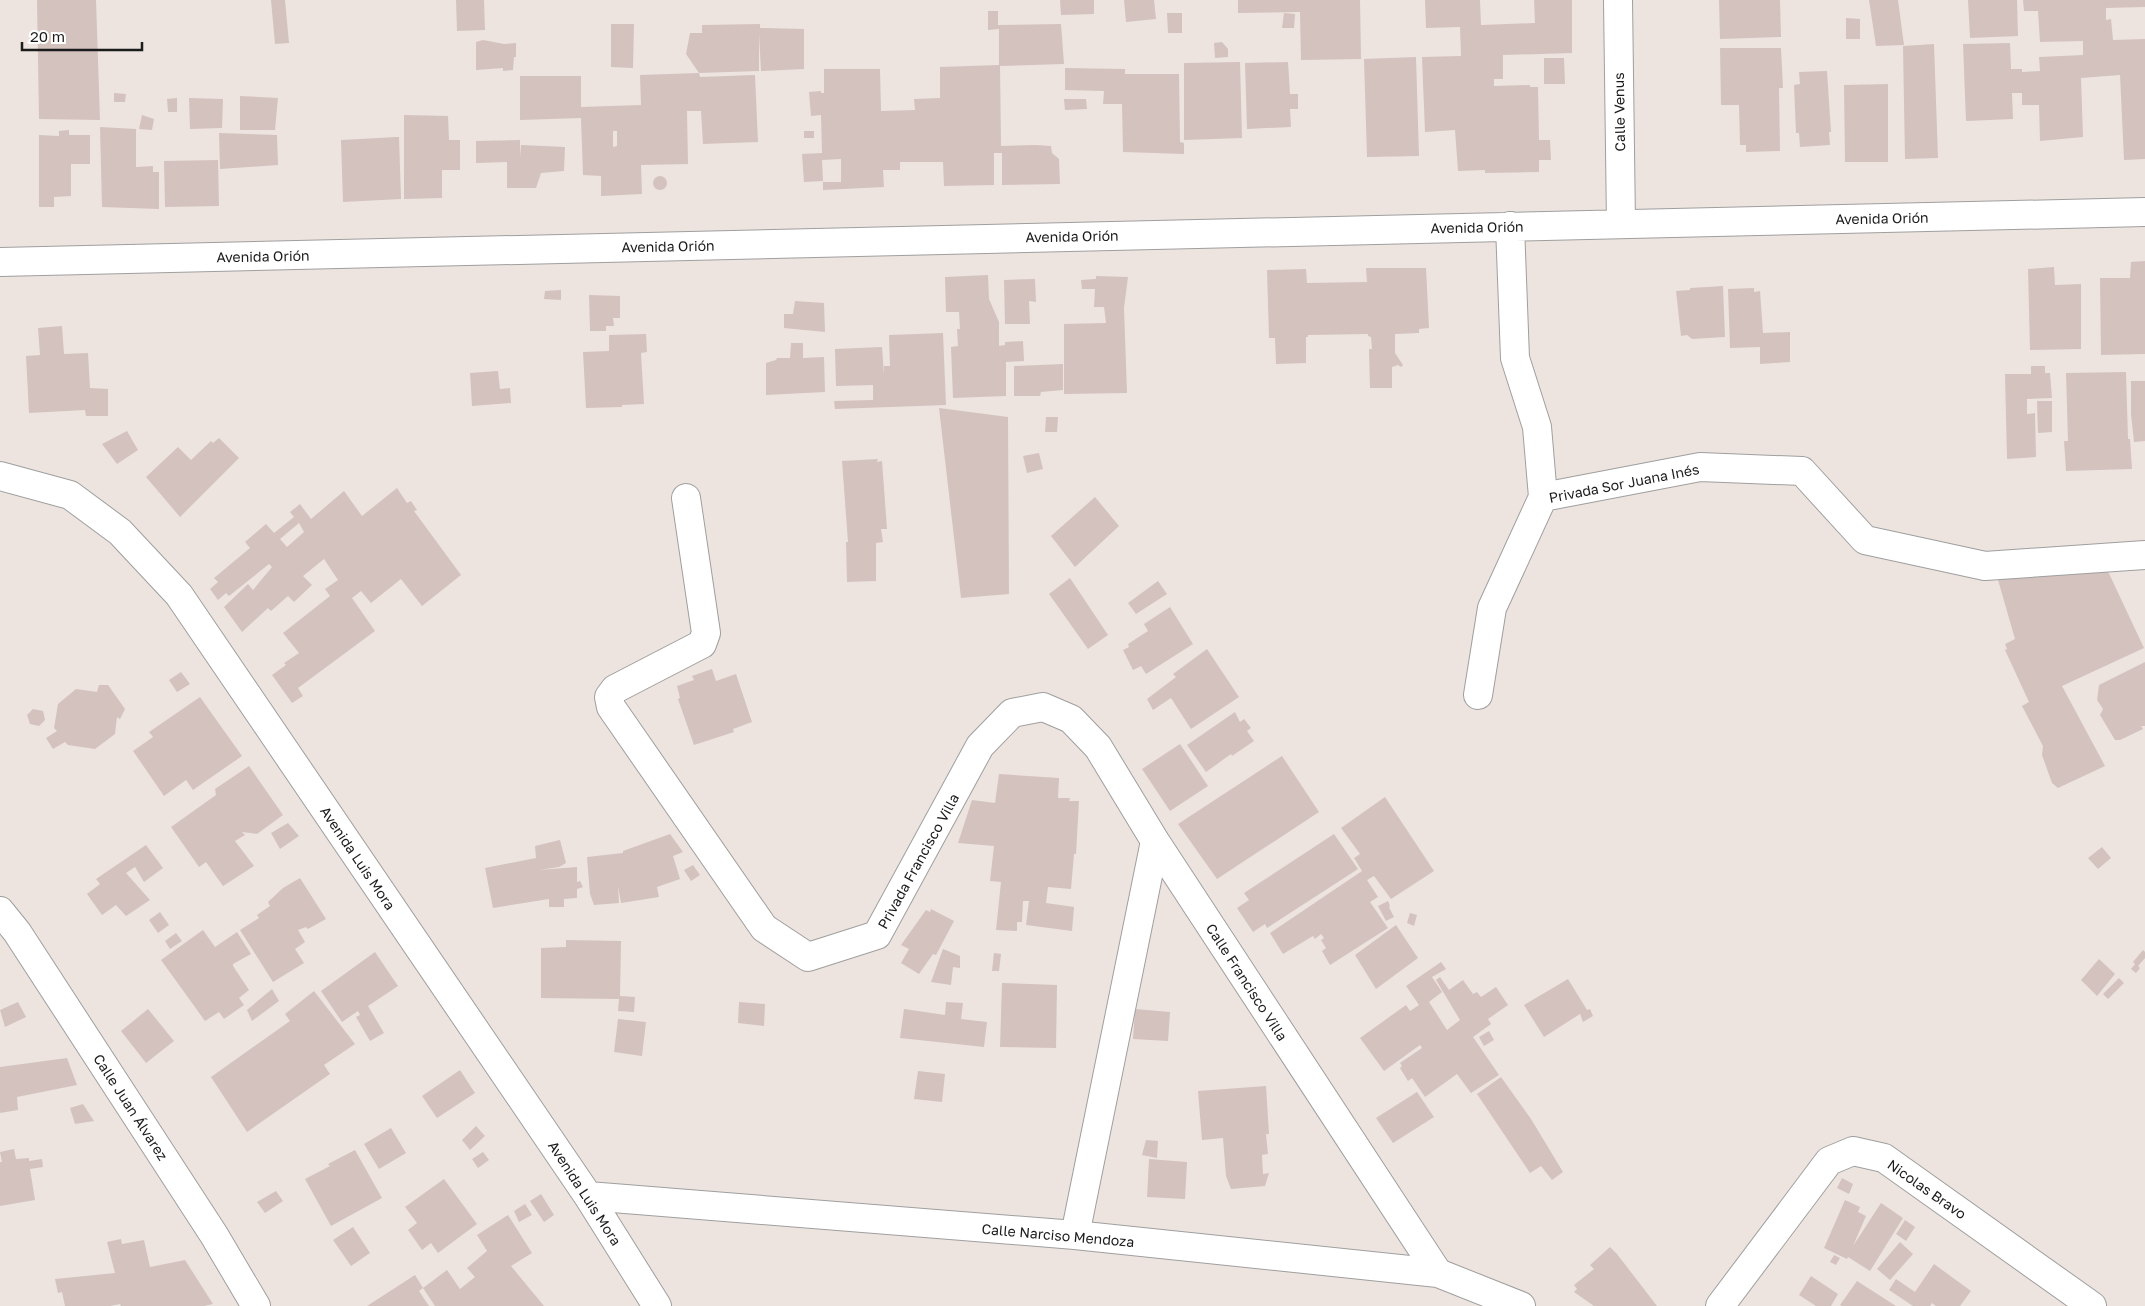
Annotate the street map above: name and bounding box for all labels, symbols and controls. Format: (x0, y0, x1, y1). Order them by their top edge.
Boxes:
scale bar (22, 20, 142, 52)
text: 20 m (30, 27, 65, 45)
street label: Calle Venus (1610, 72, 1628, 152)
street label: Avenida Orión (1835, 209, 1929, 227)
street label: Avenida Orión (1430, 218, 1524, 236)
street label: Avenida Orión (1025, 227, 1119, 245)
street label: Avenida Orión (621, 237, 715, 255)
street label: Avenida Orión (216, 247, 310, 265)
street label: Privada Sor Juana Inés (1547, 460, 1701, 506)
street label: Privada Francisco Villa (874, 790, 962, 932)
street label: Avenida Luis Mora (317, 803, 399, 913)
street label: Calle Francisco Villa (1203, 920, 1291, 1044)
street label: Calle Juan Álvarez (90, 1051, 172, 1163)
street label: Avenida Luis Mora (545, 1138, 625, 1248)
street label: Nicolas Bravo (1884, 1156, 1970, 1222)
street label: Calle Narciso Mendoza (981, 1220, 1135, 1250)

